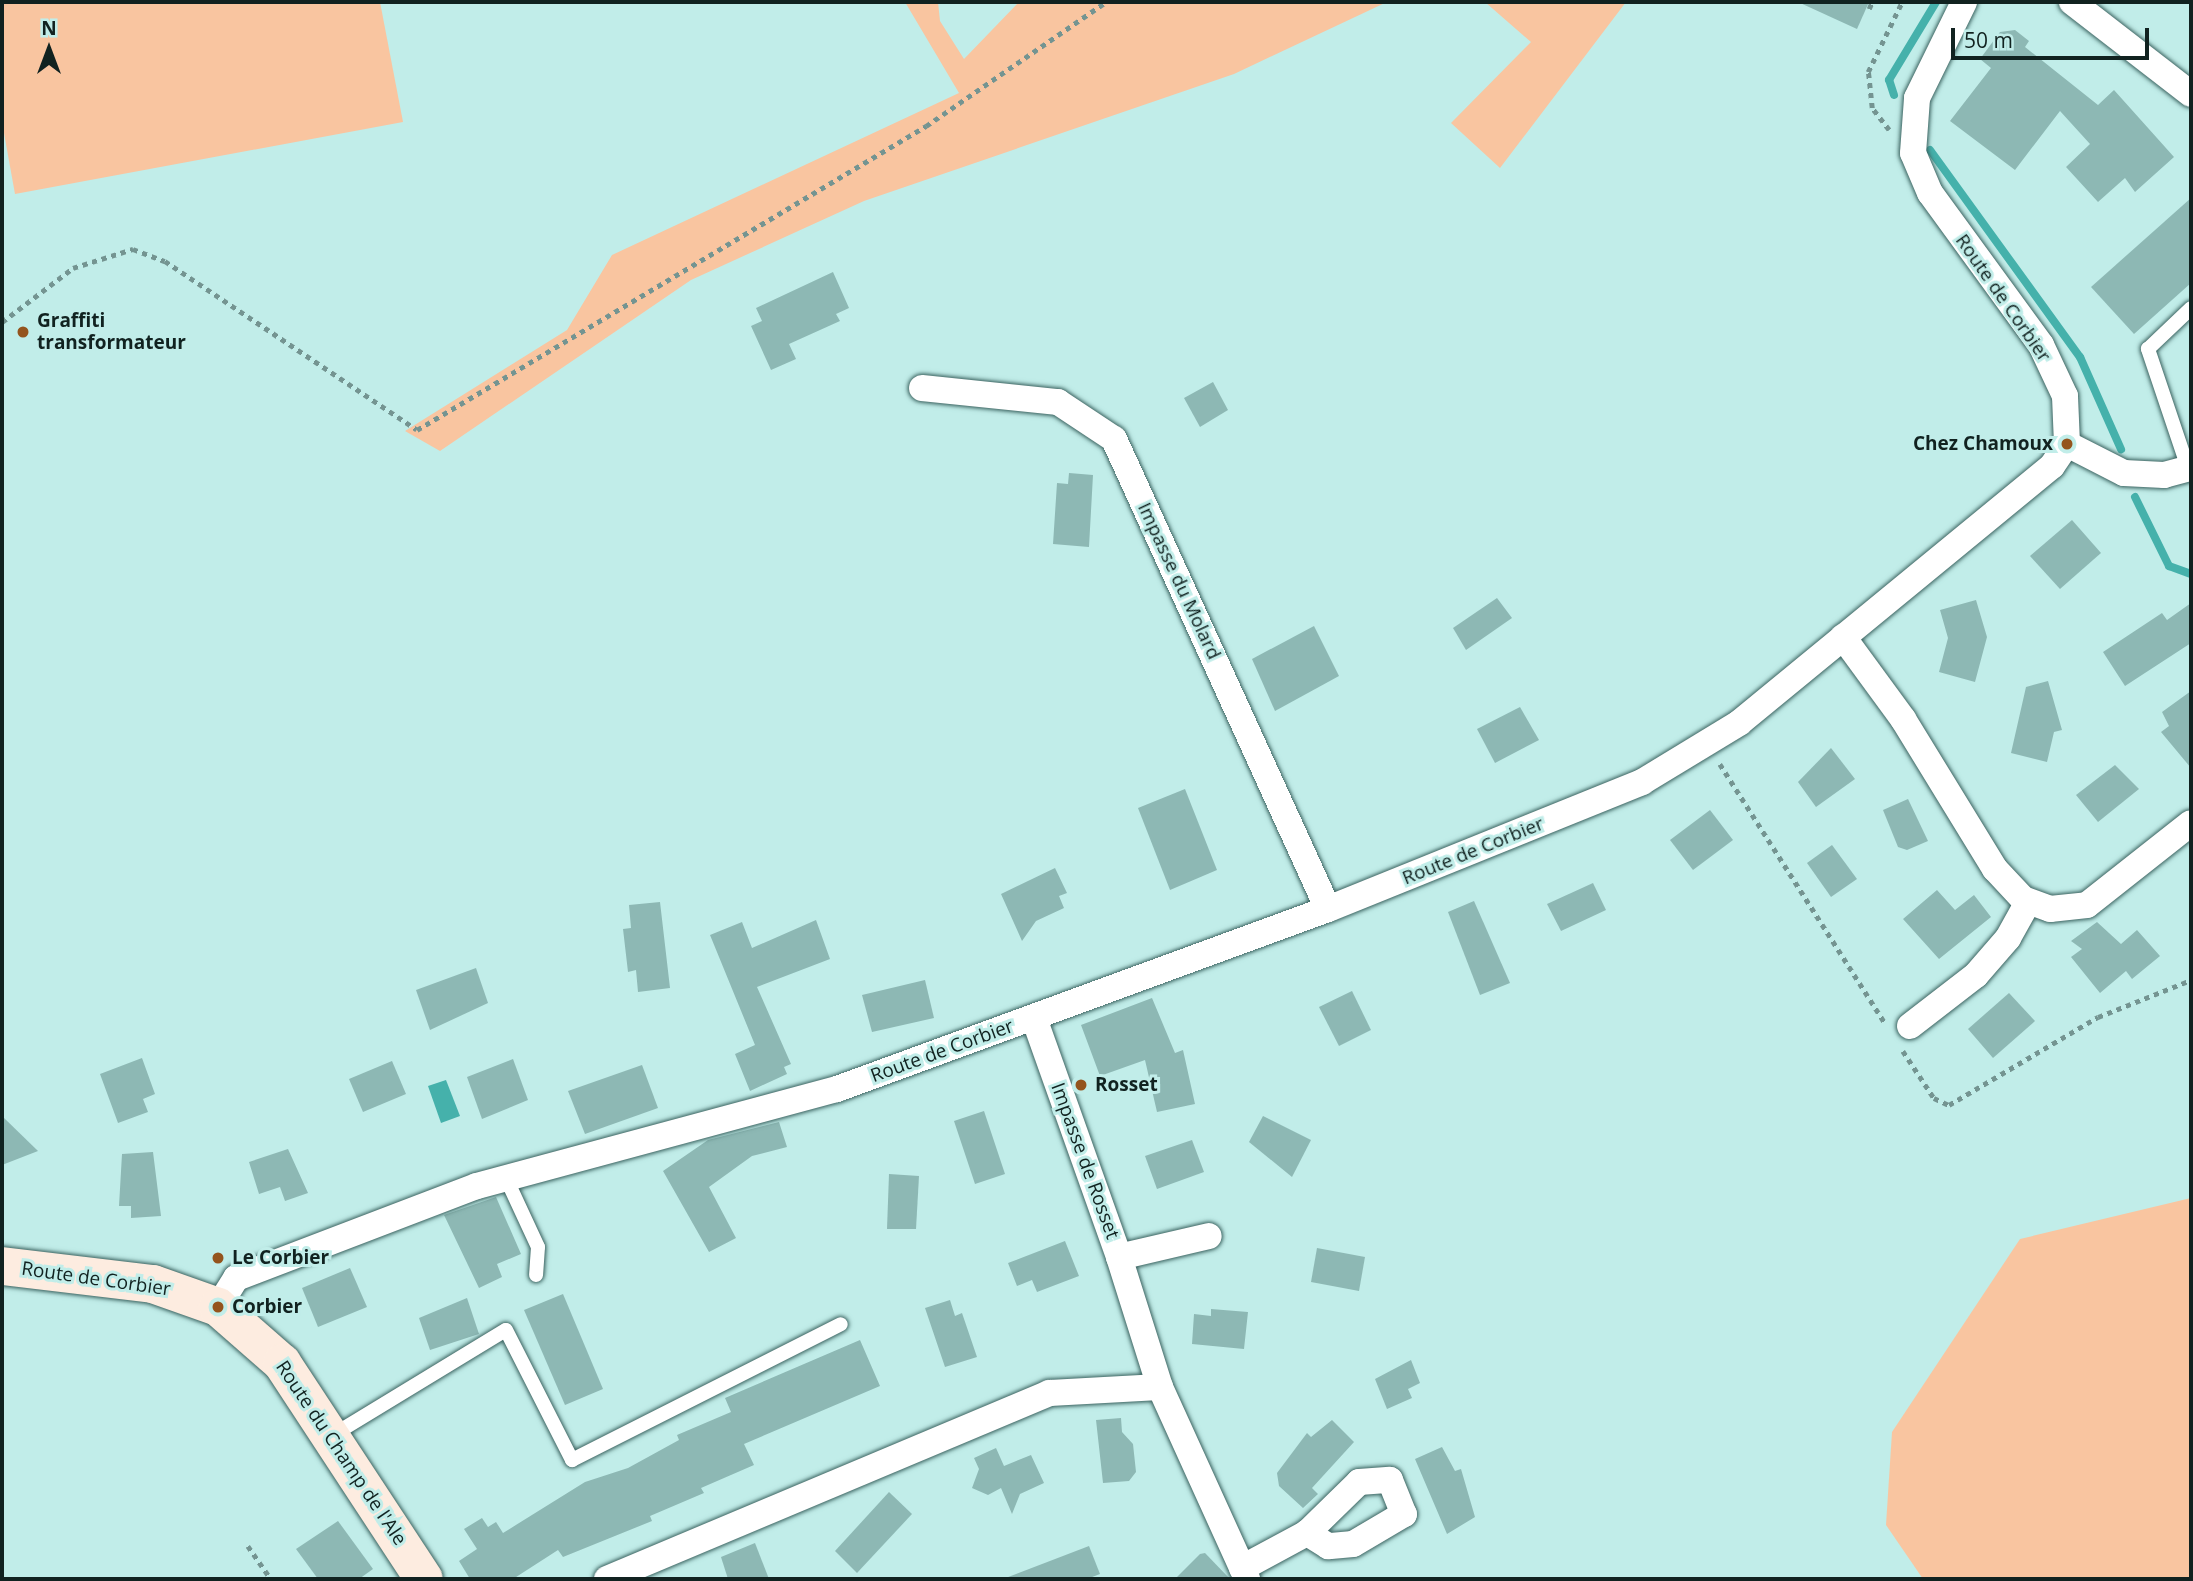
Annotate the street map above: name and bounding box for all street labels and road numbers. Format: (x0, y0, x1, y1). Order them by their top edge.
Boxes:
street label: Route de Corbier (1951, 230, 2055, 366)
street label: Impasse du Molard (1133, 499, 1225, 663)
street label: Route de Corbier (1399, 812, 1547, 890)
street label: Route de Corbier (867, 1015, 1017, 1087)
street label: Impasse de Rosset (1046, 1080, 1124, 1242)
street label: Route de Corbier (20, 1257, 172, 1301)
street label: Route du Champ de l'Ale (271, 1357, 411, 1549)

